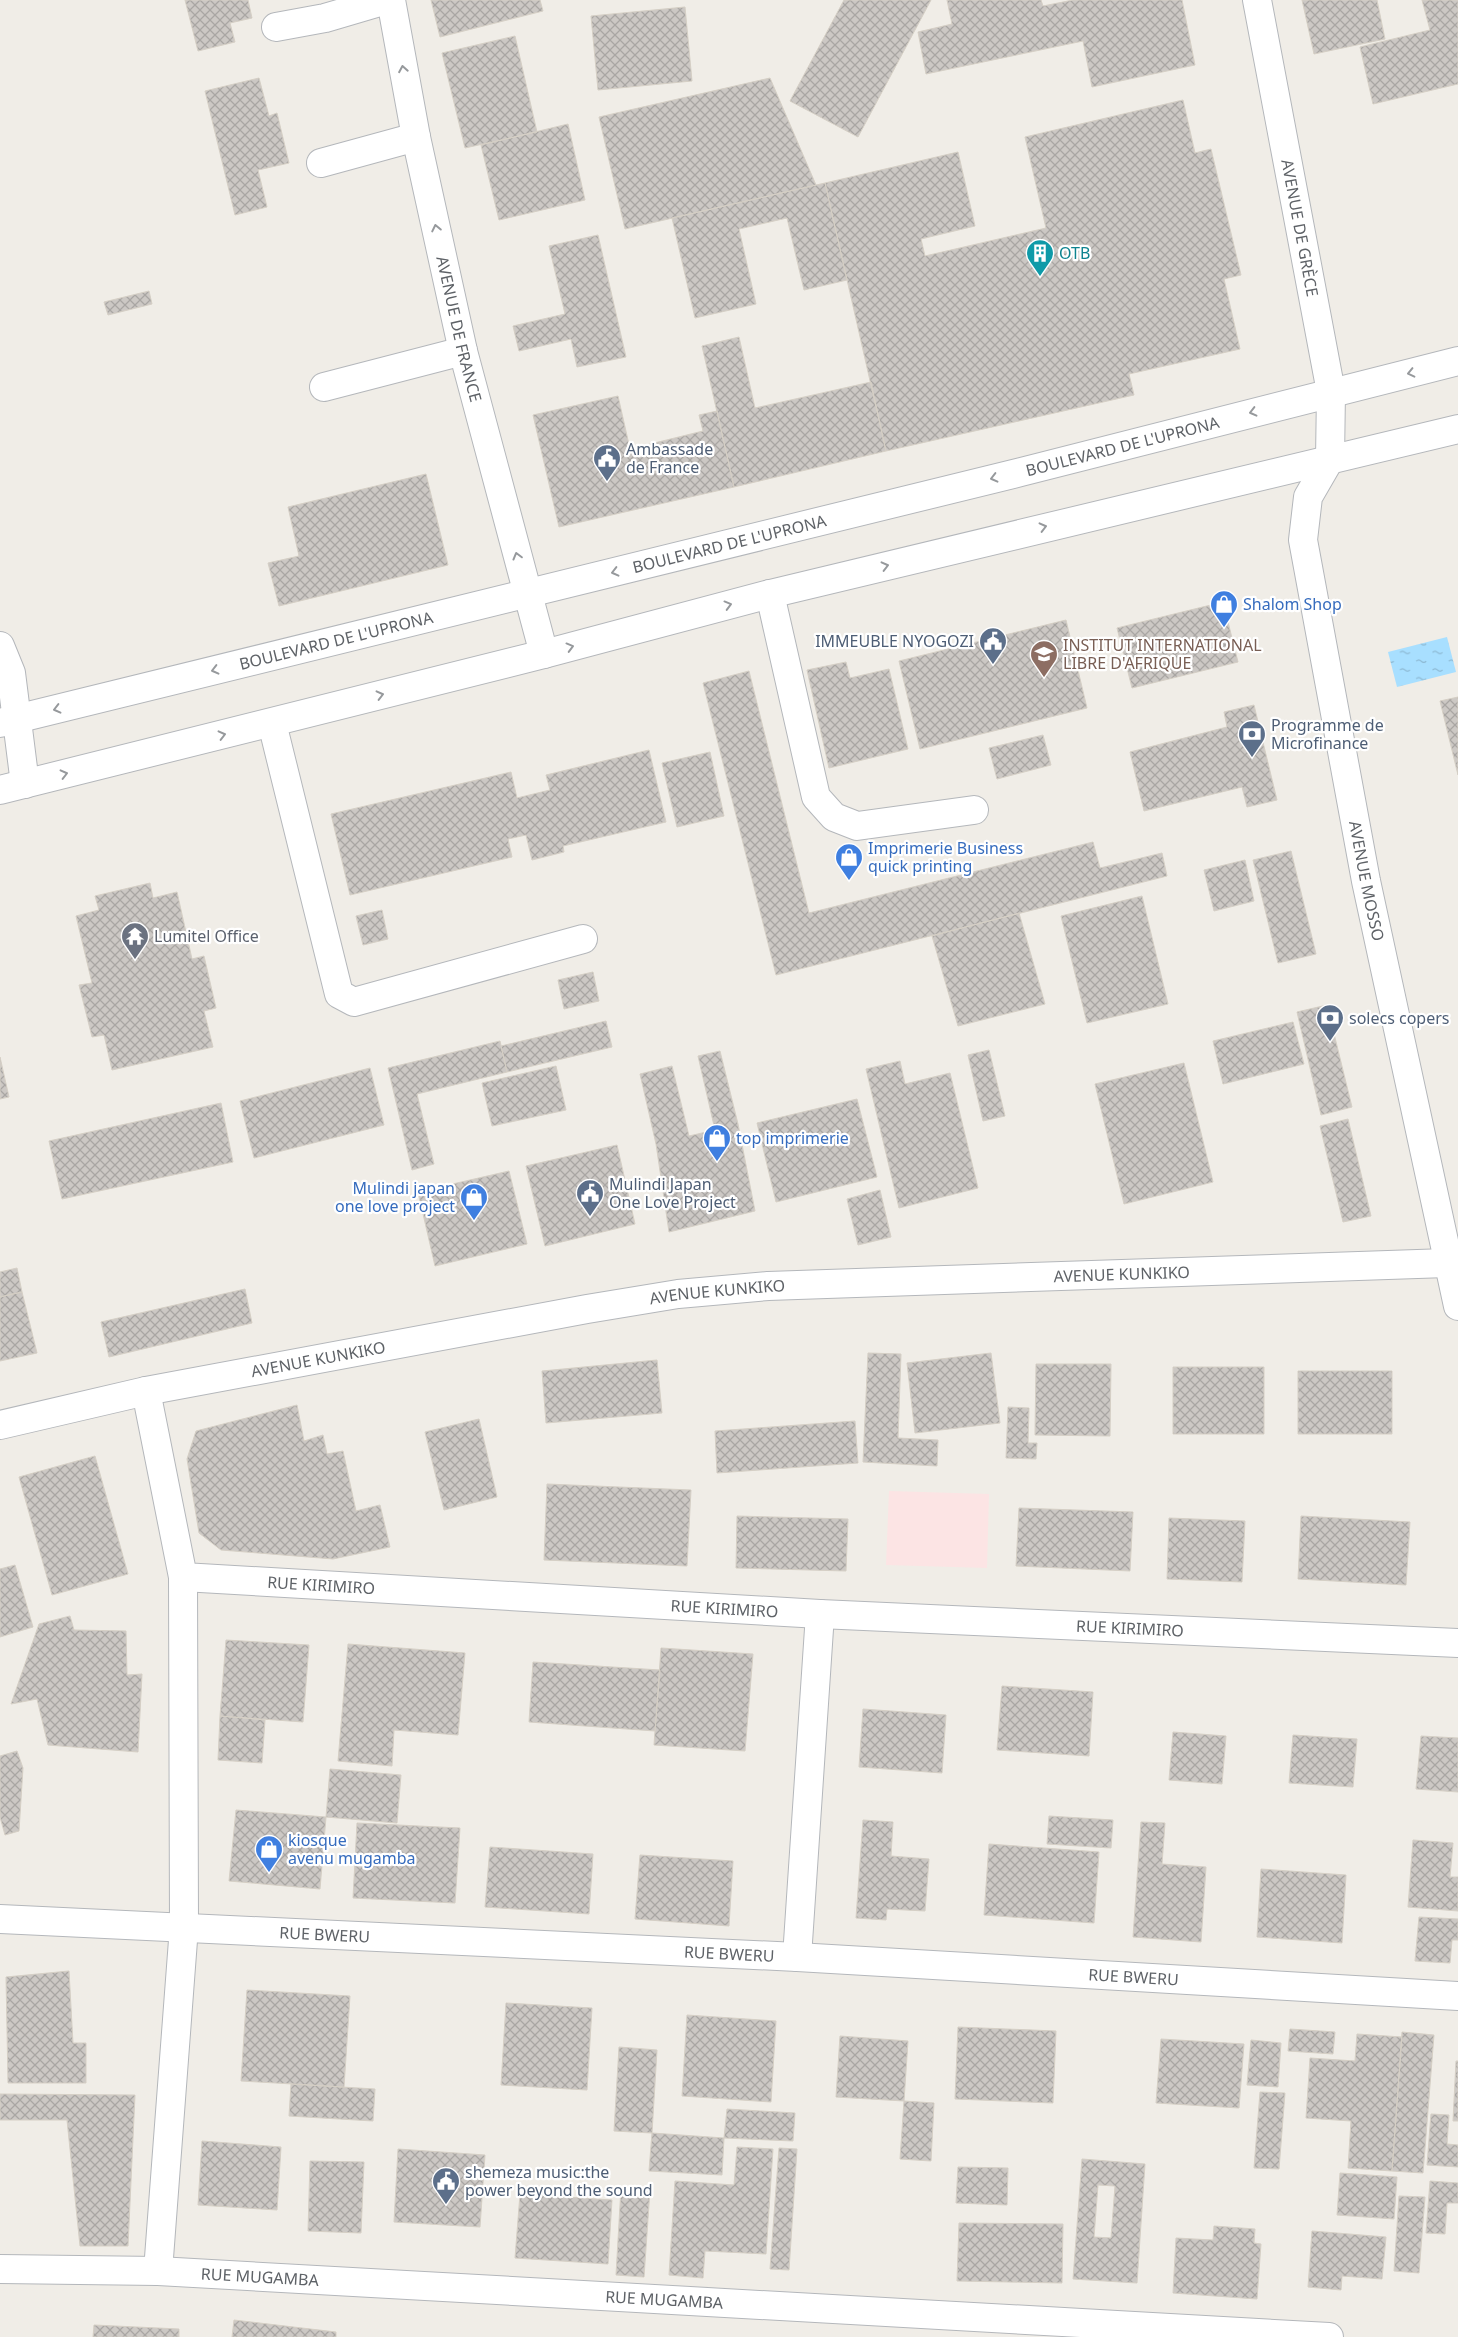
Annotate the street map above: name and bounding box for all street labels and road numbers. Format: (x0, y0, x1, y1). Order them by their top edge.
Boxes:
street label: AVENUE DE GRÈCE (1276, 157, 1324, 298)
street label: AVENUE DE FRANCE (431, 254, 487, 404)
street label: BOULEVARD DE L'UPRONA (1023, 411, 1222, 481)
street label: BOULEVARD DE L'UPRONA (630, 509, 829, 578)
street label: BOULEVARD DE L'UPRONA (237, 606, 436, 675)
street label: AVENUE MOSSO (1344, 819, 1390, 943)
street label: AVENUE KUNKIKO (1053, 1261, 1190, 1287)
street label: AVENUE KUNKIKO (648, 1274, 785, 1310)
street label: AVENUE KUNKIKO (249, 1336, 387, 1382)
street label: RUE KIRIMIRO (267, 1571, 376, 1599)
street label: RUE KIRIMIRO (670, 1594, 779, 1623)
street label: RUE KIRIMIRO (1076, 1615, 1184, 1642)
street label: RUE BWERU (279, 1921, 370, 1948)
street label: RUE BWERU (683, 1941, 775, 1967)
street label: RUE BWERU (1088, 1963, 1179, 1991)
street label: RUE MUGAMBA (200, 2262, 320, 2291)
street label: RUE MUGAMBA (605, 2285, 724, 2314)

